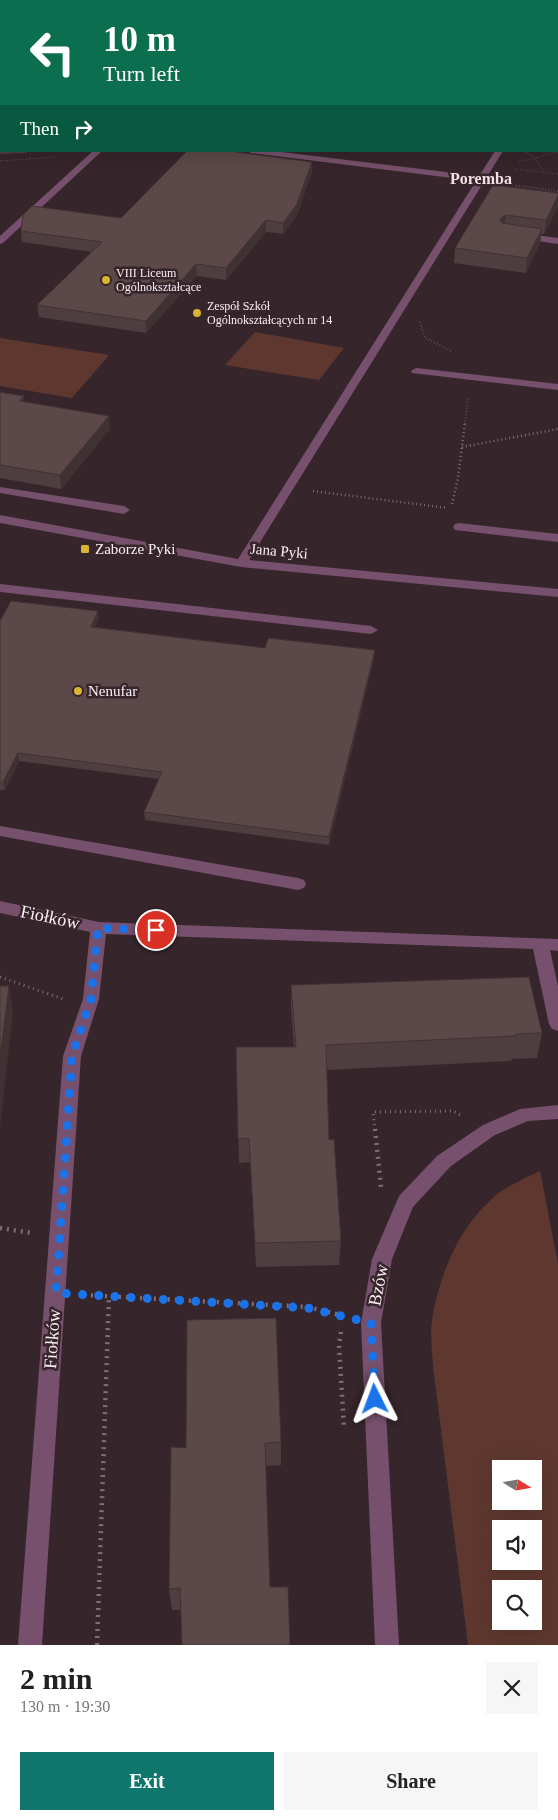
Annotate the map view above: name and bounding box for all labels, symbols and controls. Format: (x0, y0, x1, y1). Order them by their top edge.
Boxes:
icon: left (20, 20, 85, 85)
text: 10 m (103, 20, 176, 59)
text: Turn left (103, 61, 180, 86)
icon: right (69, 115, 97, 143)
text: Then (20, 118, 59, 139)
district label: Poremba (450, 170, 512, 187)
place label: VIII Liceum Ogólnokształcące (116, 266, 201, 294)
marker: VIII Liceum Ogólnokształcące (100, 274, 112, 286)
place label: Zespół Szkół Ogólnokształcących nr 14 (207, 299, 332, 327)
marker: Zespół Szkół Ogólnokształcących nr 14 (191, 307, 203, 319)
place label: Zaborze Pyki (95, 541, 175, 557)
street label: Jana Pyki (249, 541, 309, 561)
marker: Zaborze Pyki (79, 543, 91, 555)
place label: Nenufar (88, 683, 137, 699)
marker: Nenufar (72, 685, 84, 697)
street label: Fiołków (19, 901, 81, 933)
pin (135, 909, 177, 951)
icon: arrive (142, 916, 170, 944)
street label: Bzów (364, 1262, 392, 1308)
street label: Fiołków (40, 1308, 64, 1370)
position arrow (348, 1372, 400, 1424)
north arrow (492, 1460, 542, 1510)
map controls (492, 1460, 542, 1630)
button: sound (492, 1520, 542, 1570)
button: search (492, 1580, 542, 1630)
text: 2 min (20, 1662, 93, 1695)
button: close (486, 1662, 538, 1714)
text: 130 m · 19:30 (20, 1698, 110, 1715)
button: Exit (20, 1752, 274, 1810)
button: Share (284, 1752, 538, 1810)

